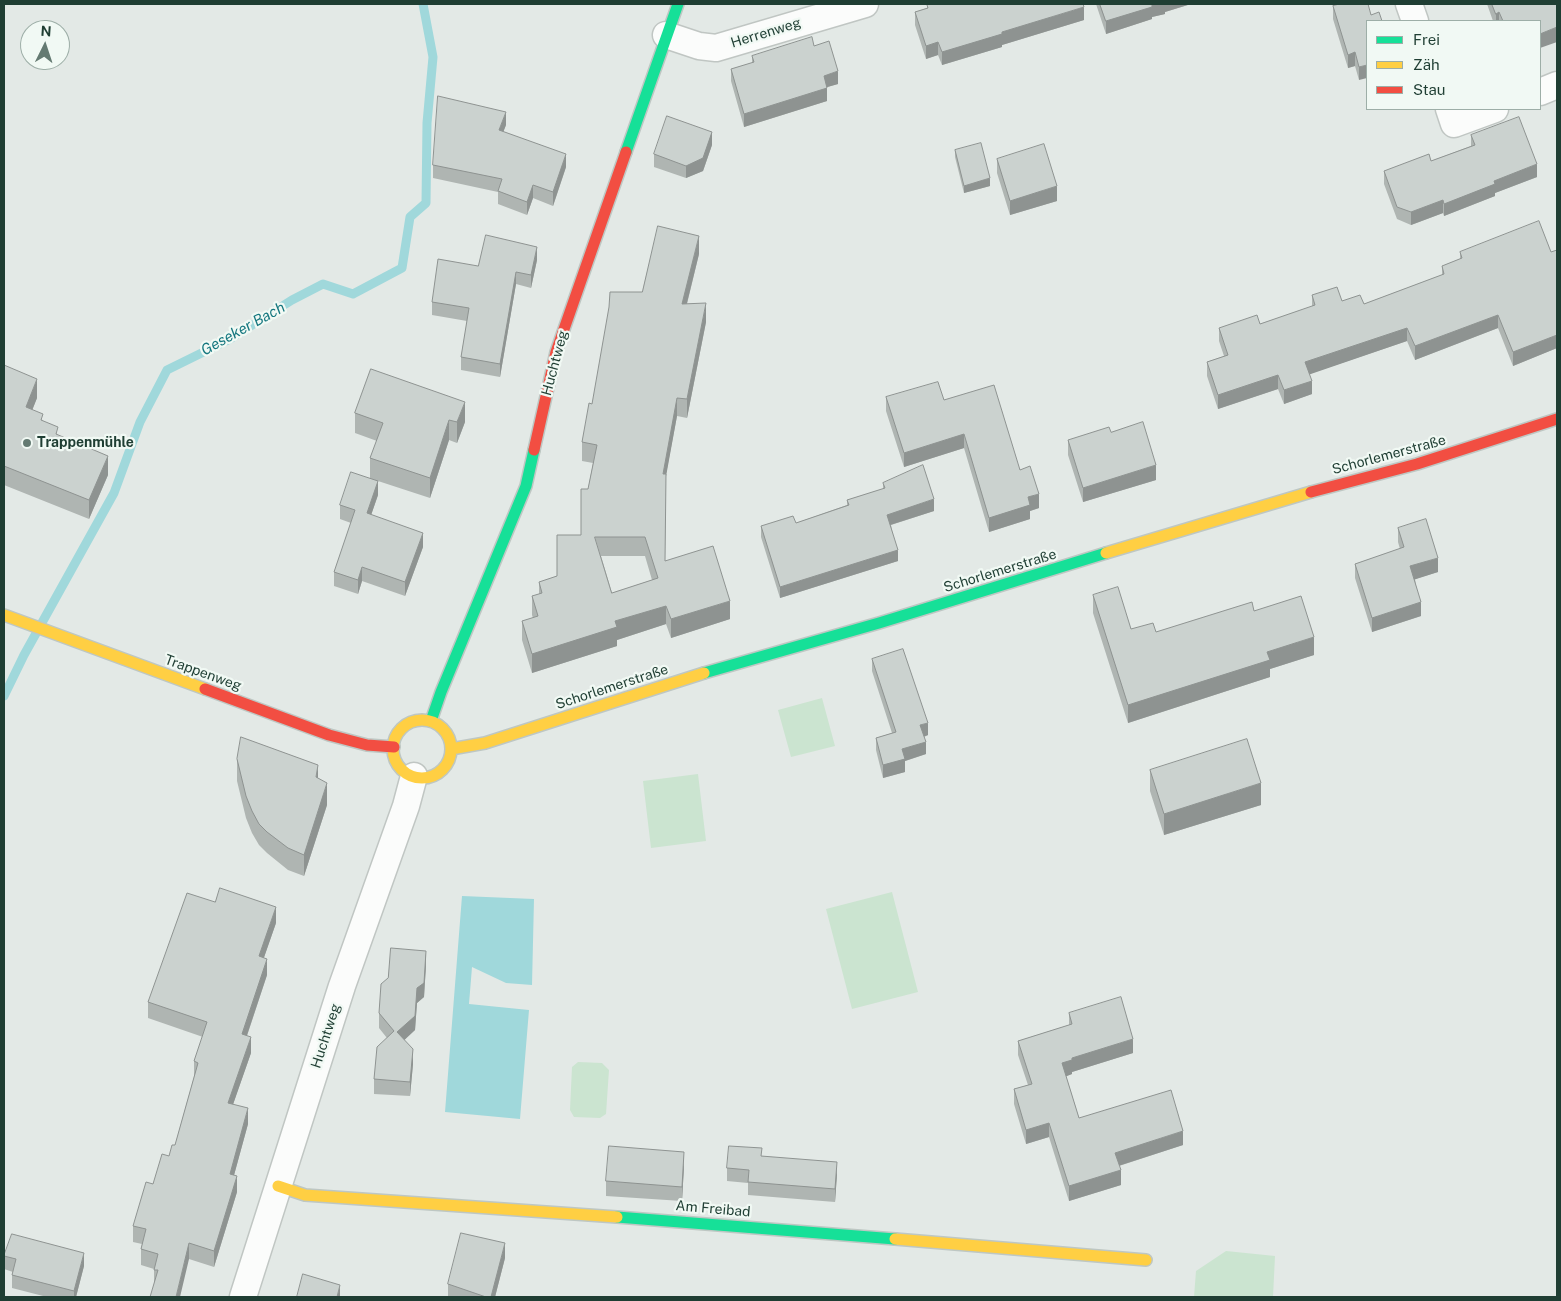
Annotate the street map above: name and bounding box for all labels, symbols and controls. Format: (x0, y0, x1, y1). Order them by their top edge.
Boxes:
street label: Herrenweg (729, 14, 803, 52)
north arrow (20, 20, 70, 70)
legend (1366, 20, 1541, 110)
text: N (40, 23, 52, 39)
text: Frei (1413, 31, 1440, 48)
text: Zäh (1413, 56, 1440, 73)
text: Stau (1413, 81, 1446, 98)
water label: Geseker Bach (198, 299, 288, 359)
street label: Huchtweg (538, 328, 572, 398)
street label: Schorlemerstraße (1330, 432, 1448, 478)
place label: Trappenmühle (37, 435, 134, 451)
marker: Trappenmühle (21, 437, 33, 449)
street label: Schorlemerstraße (942, 546, 1058, 596)
street label: Trappenweg (162, 651, 244, 695)
street label: Schorlemerstraße (554, 661, 670, 713)
street label: Huchtweg (308, 1002, 344, 1070)
street label: Am Freibad (675, 1197, 751, 1221)

